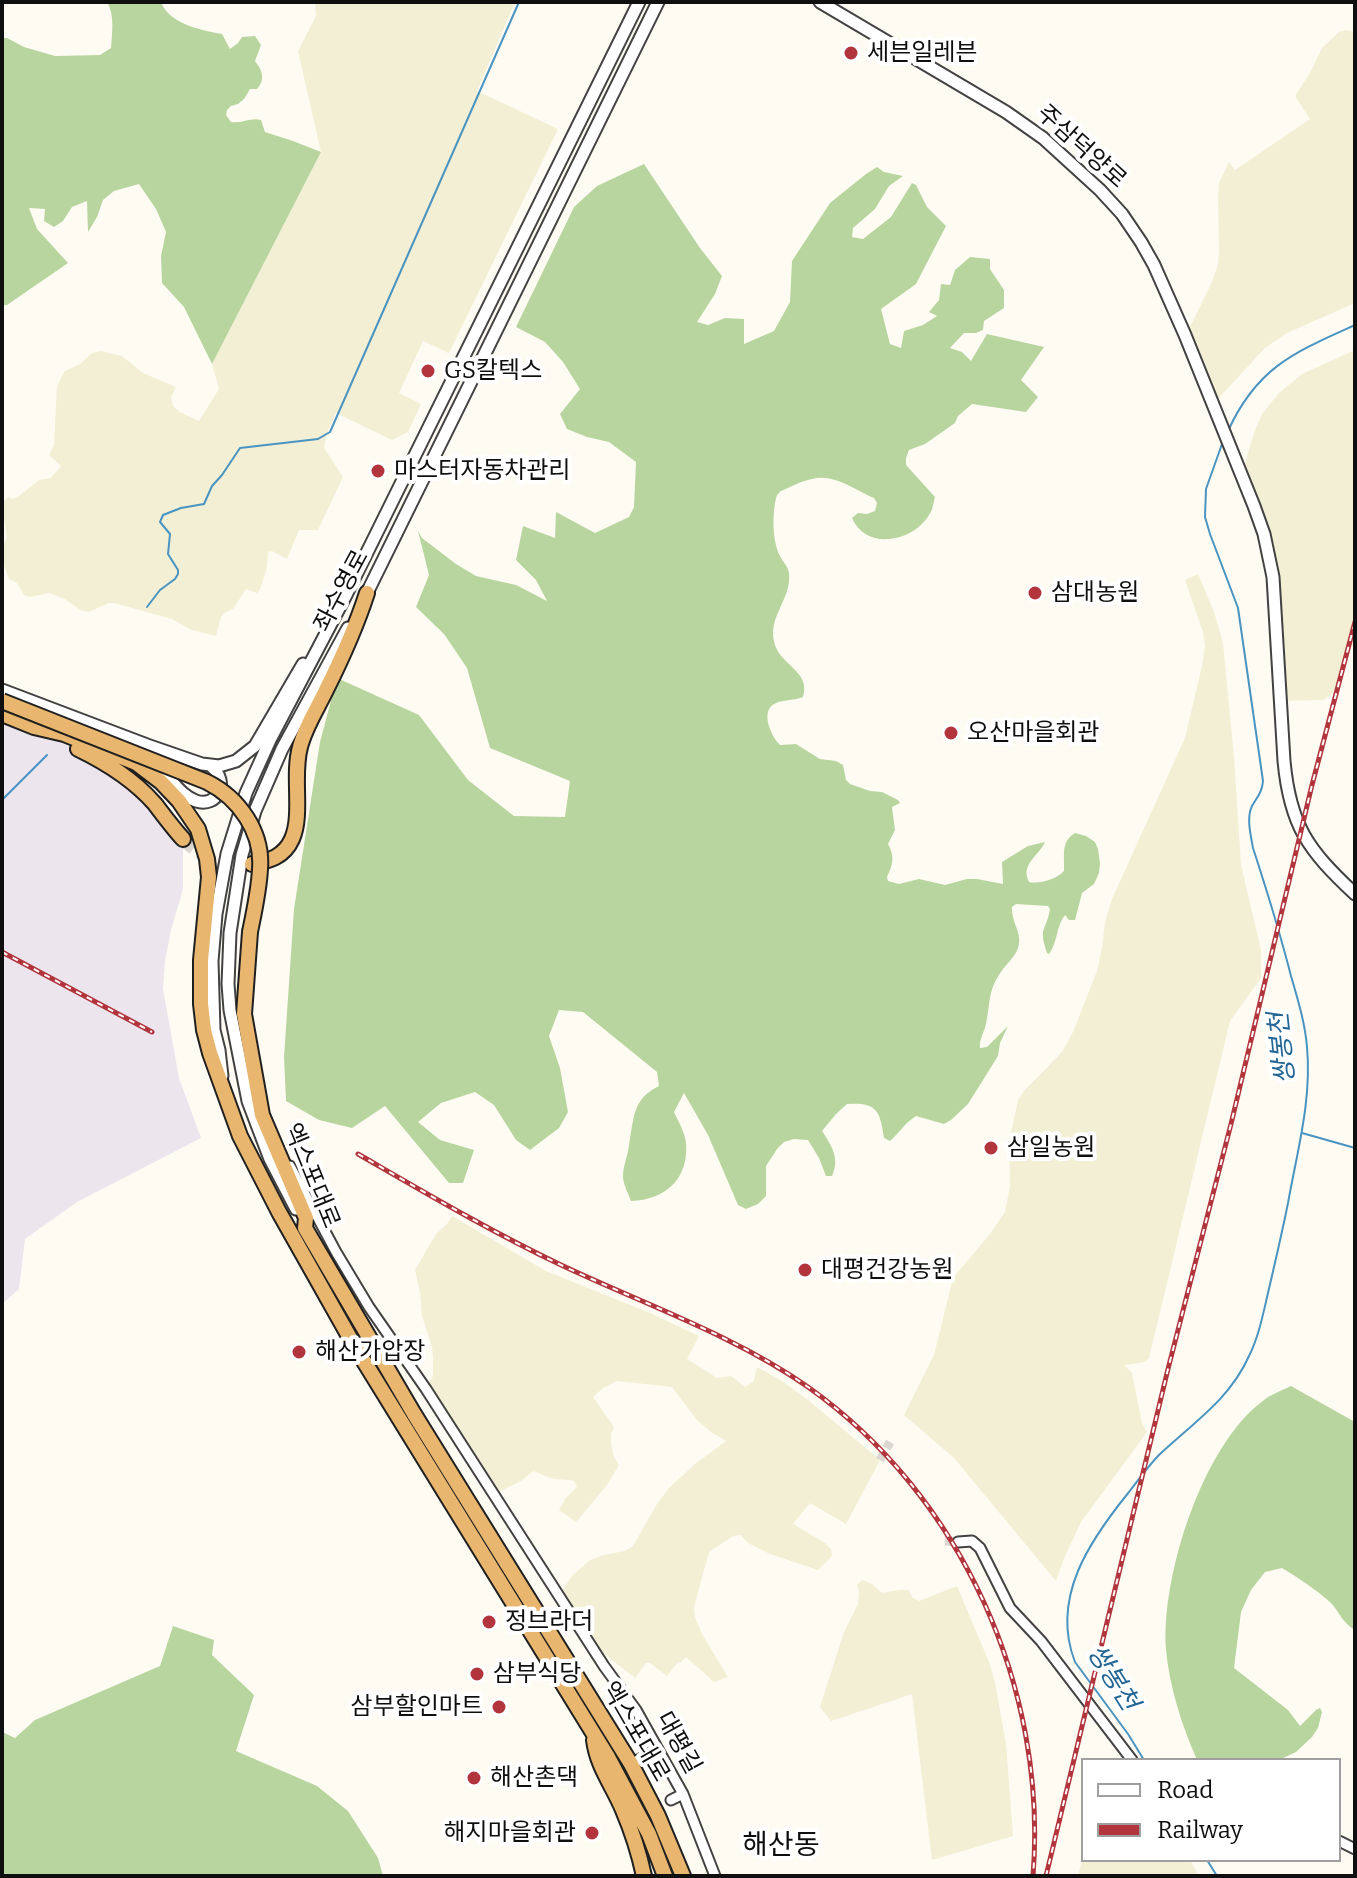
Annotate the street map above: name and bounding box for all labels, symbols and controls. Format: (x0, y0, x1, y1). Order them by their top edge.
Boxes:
place label: 세븐일레븐 (867, 39, 977, 67)
marker: 세븐일레븐 (842, 44, 860, 62)
street label: 주삼덕양로 (1030, 99, 1132, 195)
place label: GS칼텍스 (444, 357, 542, 385)
marker: GS칼텍스 (419, 362, 437, 380)
place label: 마스터자동차관리 (394, 457, 571, 485)
marker: 마스터자동차관리 (369, 462, 387, 480)
street label: 좌수영로 (309, 545, 375, 637)
place label: 삼대농원 (1051, 579, 1139, 607)
marker: 삼대농원 (1026, 584, 1044, 602)
place label: 오산마을회관 (967, 719, 1099, 747)
marker: 오산마을회관 (942, 724, 960, 742)
water label: 쌍봉천 (1264, 1011, 1302, 1085)
street label: 엑스포대로 (277, 1119, 345, 1233)
place label: 삼일농원 (1007, 1134, 1095, 1162)
marker: 삼일농원 (982, 1139, 1000, 1157)
place label: 대평건강농원 (821, 1256, 953, 1284)
marker: 대평건강농원 (796, 1261, 814, 1279)
place label: 해산가압장 (315, 1338, 425, 1366)
marker: 해산가압장 (290, 1343, 308, 1361)
place label: 정브라더 (505, 1608, 593, 1636)
marker: 정브라더 (480, 1613, 498, 1631)
water label: 쌍봉천 (1080, 1639, 1144, 1717)
place label: 삼부식당 (493, 1660, 581, 1688)
marker: 삼부식당 (468, 1665, 486, 1683)
street label: 엑스포대로 (595, 1677, 675, 1787)
place label: 삼부할인마트 (351, 1693, 483, 1721)
marker: 삼부할인마트 (490, 1698, 508, 1716)
street label: 대평길 (649, 1707, 707, 1779)
legend (1081, 1758, 1341, 1862)
place label: 해산촌댁 (490, 1764, 578, 1792)
marker: 해산촌댁 (465, 1769, 483, 1787)
text: Road (1157, 1776, 1213, 1804)
text: Railway (1157, 1816, 1243, 1844)
place label: 해지마을회관 (444, 1819, 576, 1847)
marker: 해지마을회관 (583, 1824, 601, 1842)
district label: 해산동 (742, 1829, 820, 1863)

